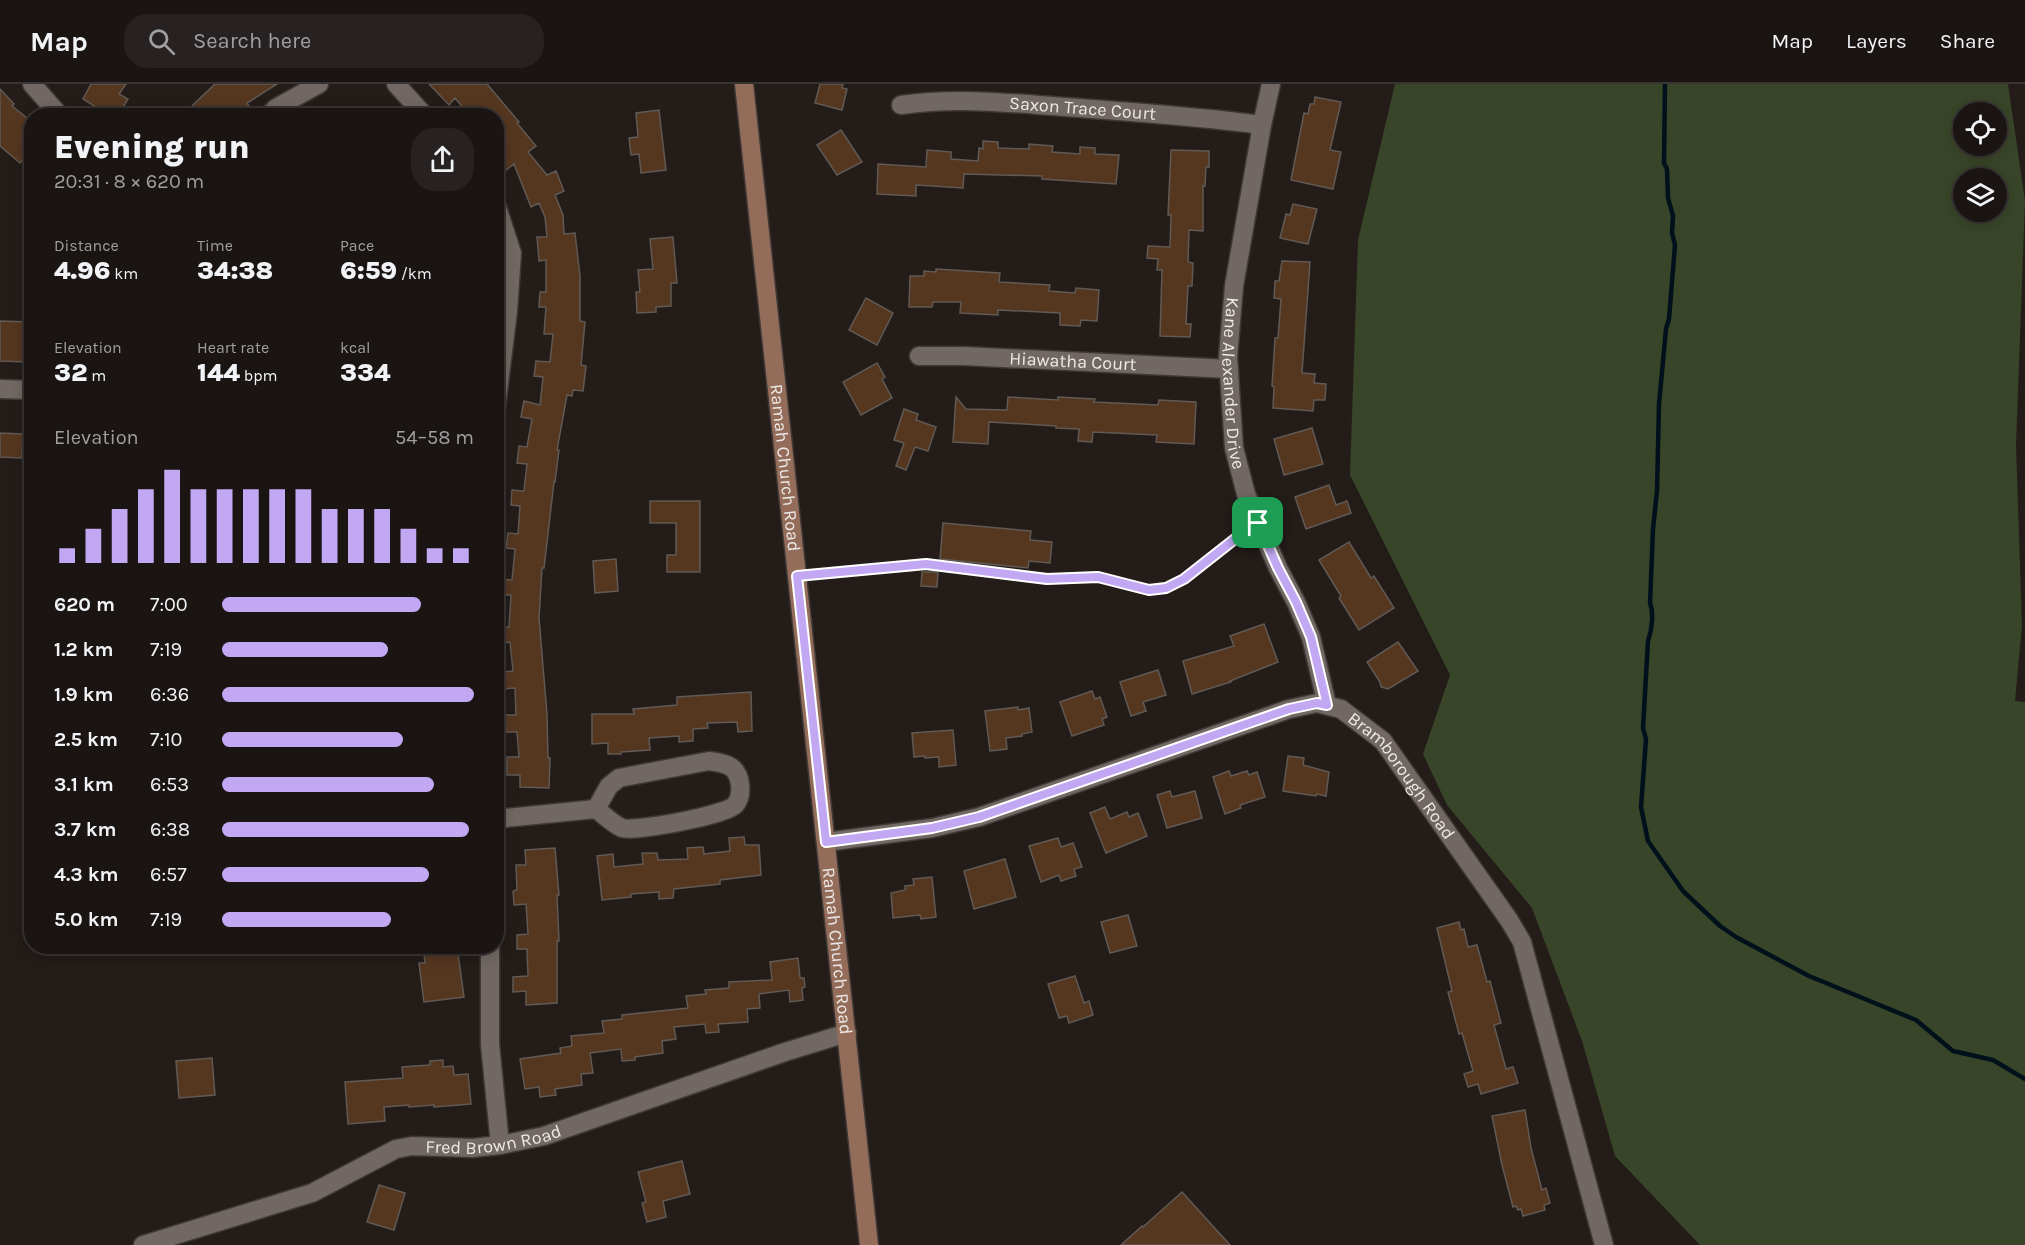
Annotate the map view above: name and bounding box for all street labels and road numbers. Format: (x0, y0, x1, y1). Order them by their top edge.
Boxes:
street label: Saxon Trace Court (1008, 92, 1157, 125)
street label: Kane Alexander Drive (1217, 296, 1250, 472)
street label: Hiawatha Court (1009, 347, 1137, 375)
street label: Ramah Church Road (765, 383, 805, 553)
street label: Bramborough Road (1344, 707, 1460, 844)
street label: Ramah Church Road (817, 866, 857, 1036)
street label: Fred Brown Road (425, 1120, 564, 1159)

